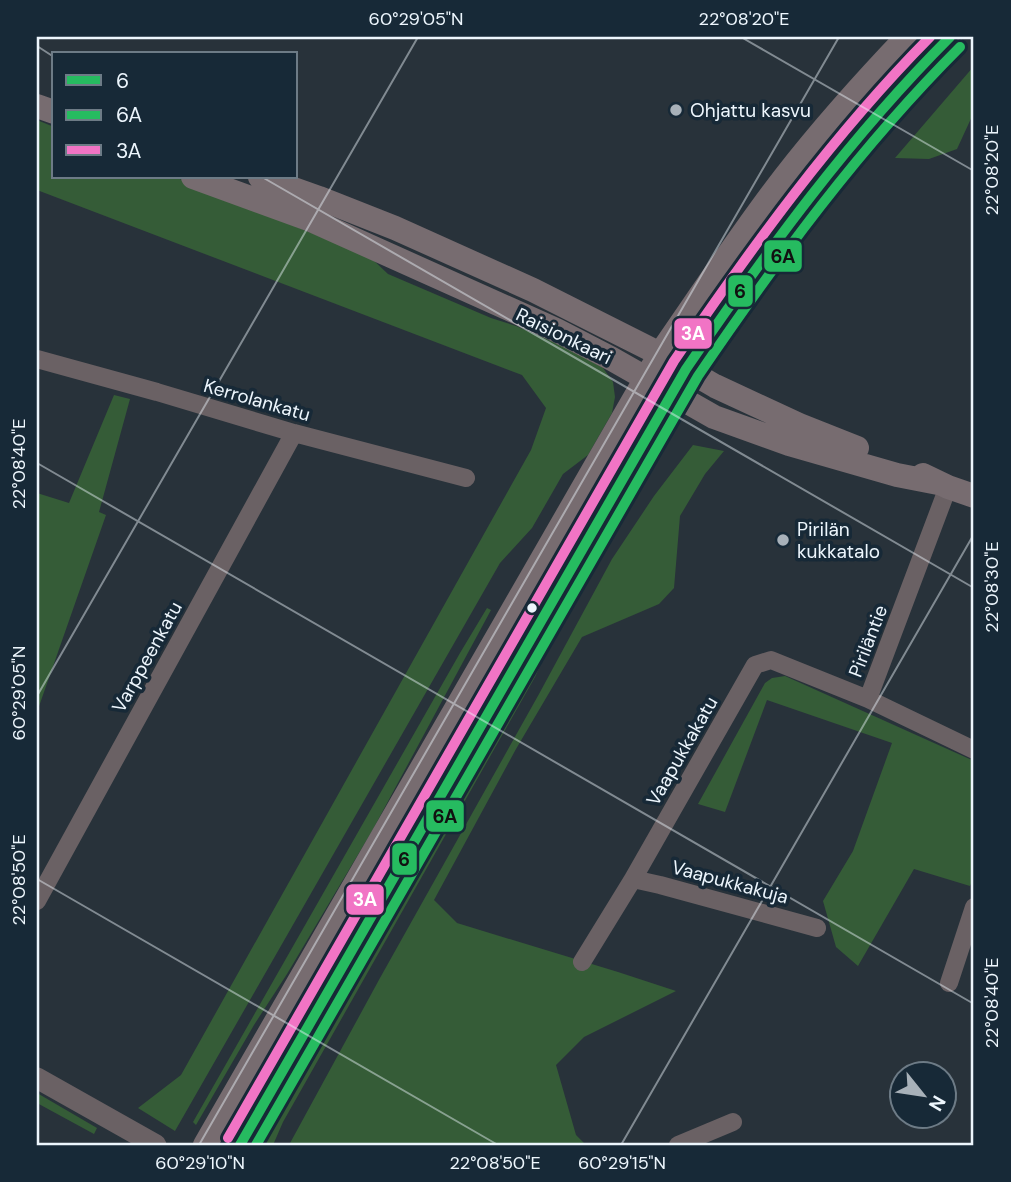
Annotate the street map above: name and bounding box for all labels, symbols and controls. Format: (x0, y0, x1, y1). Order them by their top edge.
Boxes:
text: 60°29'05"N (369, 7, 463, 31)
text: 22°08'20"E (699, 7, 789, 31)
legend (52, 52, 298, 178)
text: 6 (116, 67, 129, 95)
place label: Ohjattu kasvu (690, 98, 811, 123)
text: 6A (116, 101, 142, 129)
marker: Ohjattu kasvu (668, 102, 684, 118)
text: 22°08'20"E (980, 125, 1004, 215)
text: 3A (116, 137, 142, 165)
line badge: 6A (763, 239, 803, 273)
text: 6A (771, 244, 796, 269)
line badge: 6 (727, 274, 754, 308)
text: 6 (734, 279, 746, 304)
street label: Raisionkaari (512, 302, 616, 370)
line badge: 3A (673, 317, 713, 350)
text: 3A (681, 321, 706, 346)
street label: Kerrolankatu (201, 373, 313, 427)
text: 22°08'40"E (7, 419, 31, 509)
place label: Pirilän kukkatalo (797, 517, 880, 564)
marker: Pirilän kukkatalo (775, 532, 791, 548)
text: 22°08'30"E (980, 541, 1004, 633)
street label: Varppeenkatu (106, 597, 188, 717)
unlabelled marker (525, 601, 539, 615)
street label: Piriläntie (843, 601, 893, 681)
text: 60°29'05"N (7, 646, 31, 740)
street label: Vaapukkakatu (641, 692, 723, 810)
line badge: 6A (425, 799, 465, 833)
text: 6A (433, 804, 458, 829)
text: 22°08'50"E (7, 834, 31, 926)
line badge: 6 (391, 842, 418, 876)
text: 6 (398, 847, 410, 872)
street label: Vaapukkakuja (669, 854, 791, 910)
line badge: 3A (345, 883, 385, 916)
text: 3A (353, 887, 378, 912)
text: 22°08'40"E (980, 958, 1004, 1048)
north arrow (888, 1060, 958, 1130)
text: N (923, 1091, 952, 1116)
text: 60°29'10"N (155, 1151, 245, 1175)
text: 22°08'50"E (449, 1151, 541, 1175)
text: 60°29'15"N (578, 1151, 666, 1175)

